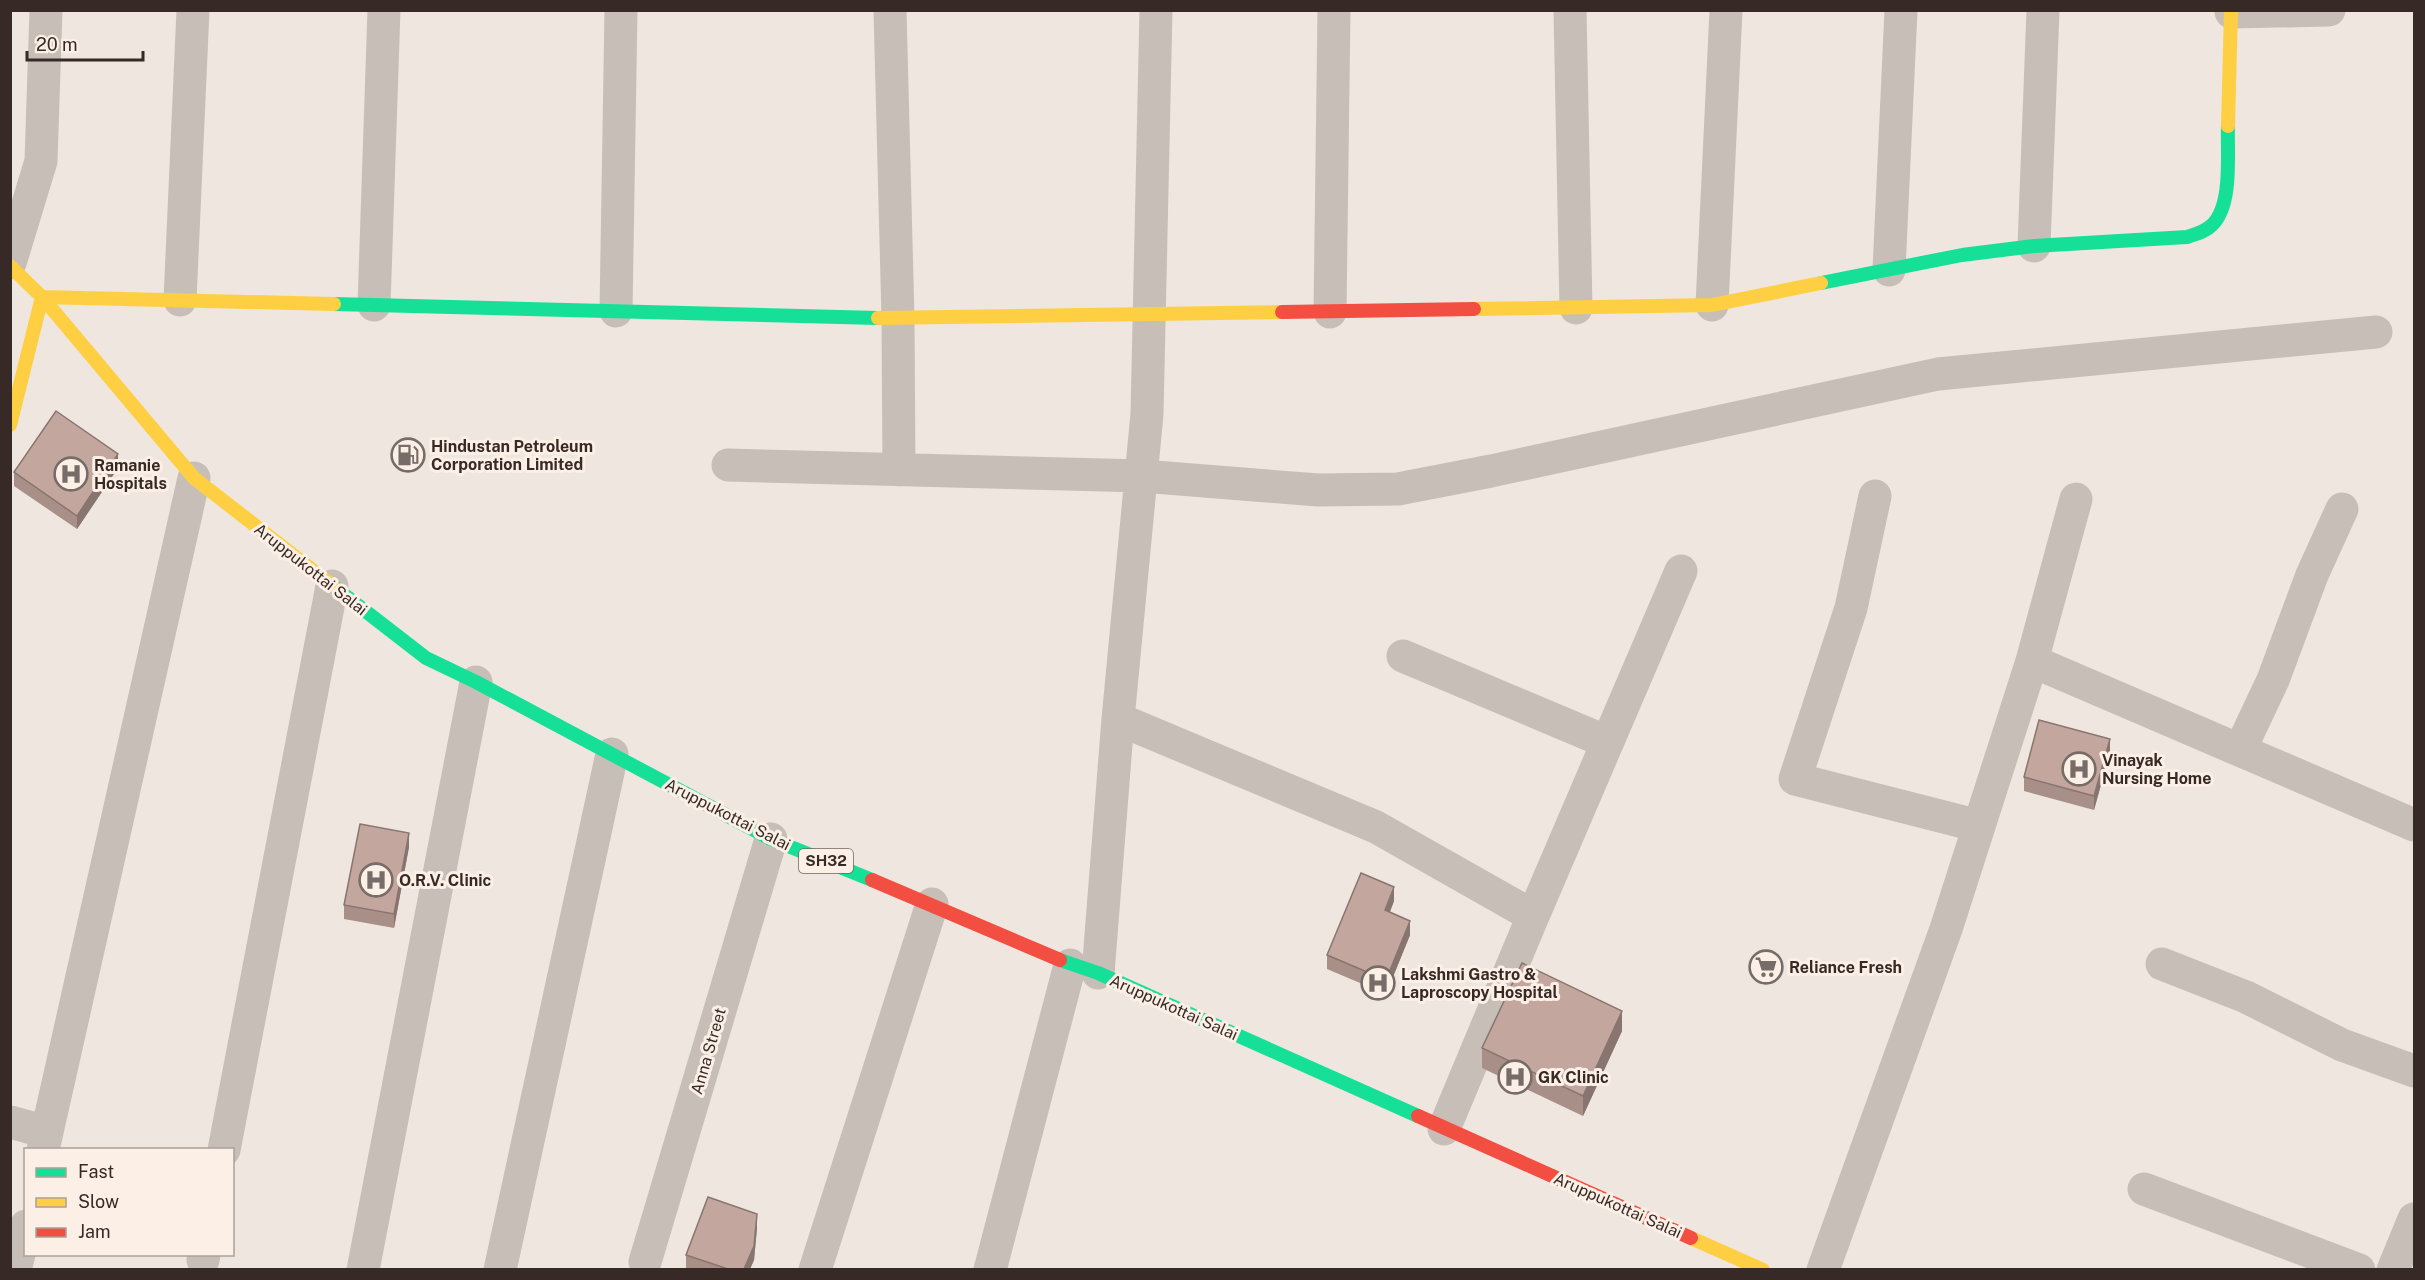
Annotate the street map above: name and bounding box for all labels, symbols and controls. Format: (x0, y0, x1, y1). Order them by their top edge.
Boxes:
scale bar (27, 24, 142, 62)
text: 20 m (36, 34, 78, 55)
fuel station icon: Hindustan Petroleum Corporation Limited (390, 437, 426, 473)
place label: Hindustan Petroleum Corporation Limited (431, 437, 593, 474)
hospital icon: Ramanie Hospitals (53, 456, 89, 492)
place label: Ramanie Hospitals (94, 456, 167, 493)
street label: Aruppukottai Salai (250, 519, 371, 619)
hospital icon: Vinayak Nursing Home (2061, 751, 2097, 787)
place label: Vinayak Nursing Home (2102, 751, 2211, 788)
street label: Aruppukottai Salai (662, 775, 794, 854)
road number: SH32 (799, 849, 853, 873)
hospital icon: O.R.V. Clinic (358, 862, 394, 898)
place label: O.R.V. Clinic (399, 871, 492, 890)
supermarket icon: Reliance Fresh (1748, 949, 1784, 985)
place label: Reliance Fresh (1789, 958, 1902, 977)
hospital icon: Lakshmi Gastro & Laproscopy Hospital (1360, 965, 1396, 1001)
place label: Lakshmi Gastro & Laproscopy Hospital (1401, 965, 1558, 1002)
street label: Aruppukottai Salai (1107, 971, 1241, 1044)
street label: Anna Street (687, 1006, 730, 1097)
hospital icon: GK Clinic (1497, 1059, 1533, 1095)
place label: GK Clinic (1538, 1068, 1609, 1087)
legend (24, 1148, 234, 1256)
text: Fast (78, 1161, 114, 1182)
street label: Aruppukottai Salai (1551, 1169, 1685, 1242)
text: Slow (78, 1191, 119, 1212)
text: Jam (78, 1221, 111, 1242)

